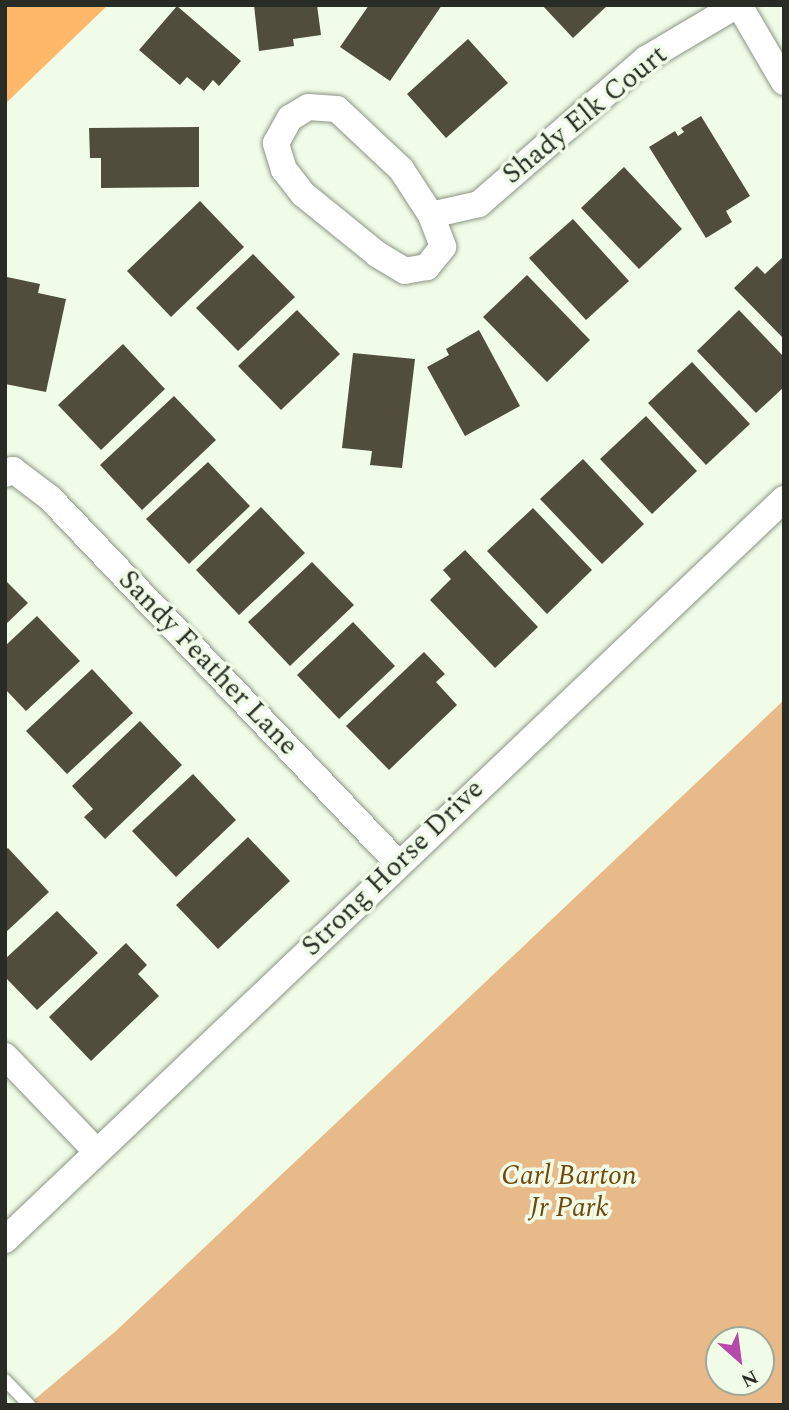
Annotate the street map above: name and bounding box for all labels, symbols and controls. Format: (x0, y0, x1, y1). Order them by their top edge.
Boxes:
street label: Shady Elk Court (496, 38, 674, 192)
street label: Sandy Feather Lane (111, 563, 305, 763)
street label: Strong Horse Drive (295, 773, 491, 963)
park label: Carl Barton Jr Park (501, 1159, 637, 1225)
north arrow (705, 1326, 775, 1396)
text: N (736, 1362, 763, 1395)

